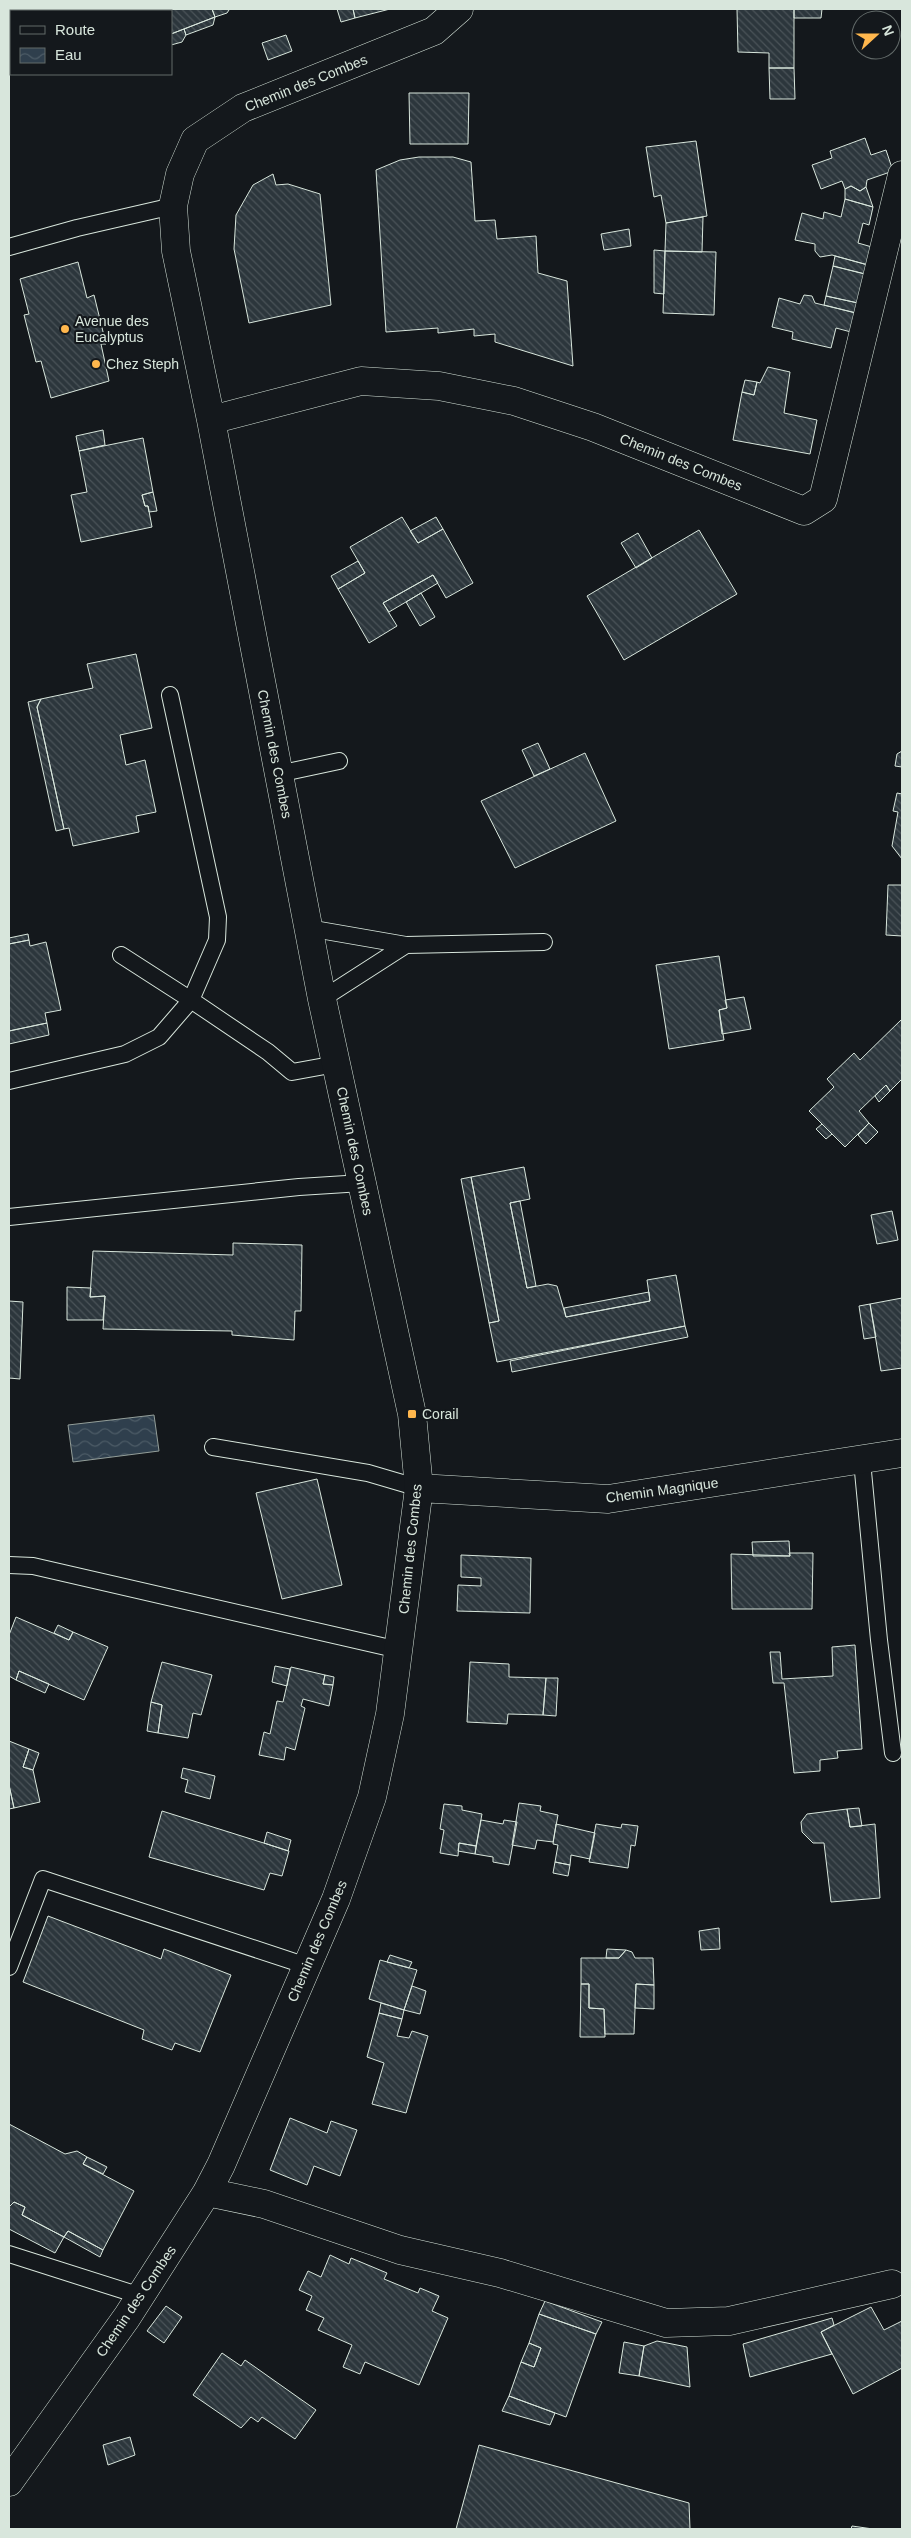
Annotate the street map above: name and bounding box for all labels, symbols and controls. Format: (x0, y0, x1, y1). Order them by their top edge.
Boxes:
legend (10, 10, 172, 75)
north arrow (851, 10, 901, 60)
text: Route (55, 21, 95, 38)
text: N (879, 23, 897, 38)
text: Eau (55, 46, 82, 63)
street label: Chemin des Combes (242, 51, 370, 115)
place label: Avenue des Eucalyptus (75, 313, 149, 345)
marker: Avenue des Eucalyptus (59, 323, 71, 335)
place label: Chez Steph (106, 356, 179, 372)
marker: Chez Steph (90, 358, 102, 370)
street label: Chemin des Combes (617, 430, 745, 494)
street label: Chemin des Combes (255, 688, 295, 820)
street label: Chemin des Combes (334, 1085, 376, 1217)
place label: Corail (422, 1406, 459, 1422)
marker: Corail (406, 1408, 418, 1420)
street label: Chemin Magnique (605, 1474, 720, 1506)
street label: Chemin des Combes (395, 1483, 425, 1615)
street label: Chemin des Combes (284, 1878, 350, 2004)
street label: Chemin des Combes (93, 2242, 179, 2360)

